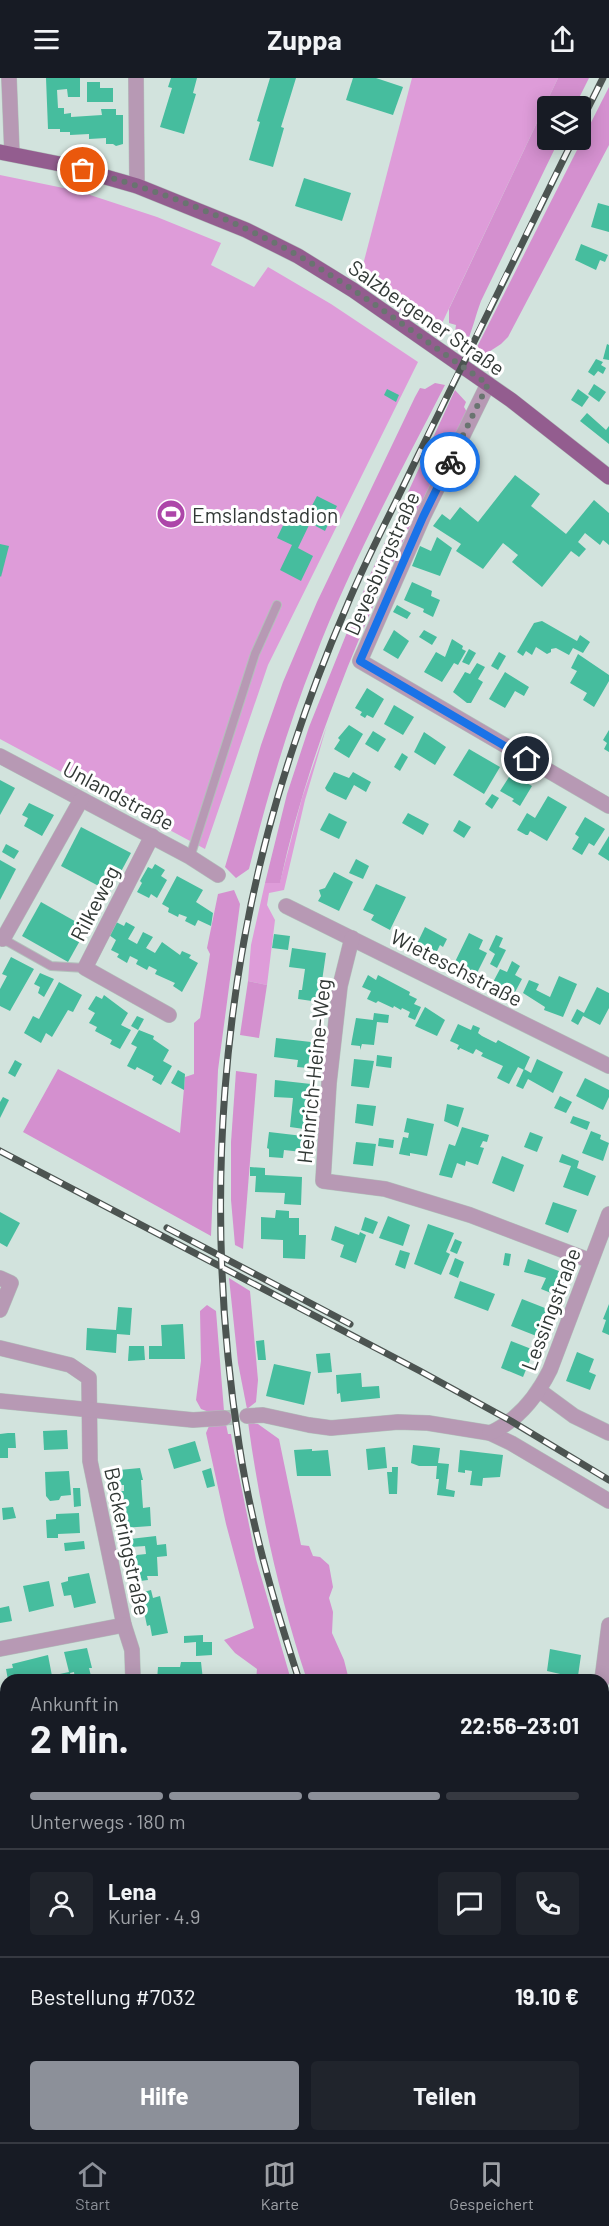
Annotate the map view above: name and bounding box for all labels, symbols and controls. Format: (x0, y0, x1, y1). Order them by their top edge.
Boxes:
icon: menu (30, 23, 63, 56)
text: Zuppa (267, 23, 342, 55)
icon: share (546, 23, 579, 56)
map controls (537, 96, 591, 150)
button: layers (537, 96, 591, 150)
pin (57, 144, 108, 195)
icon: bag (66, 153, 99, 186)
street label: Salzbergener Straße (344, 254, 510, 380)
courier (420, 432, 480, 492)
icon: bike (434, 446, 467, 479)
street label: Devesburgstraße (338, 487, 424, 639)
sports icon: Emslandstadion (155, 498, 187, 530)
place label: Emslandstadion (192, 502, 338, 527)
pin (501, 733, 552, 784)
icon: home (510, 742, 543, 775)
street label: Unlandstraße (59, 755, 179, 835)
street label: Rilkeweg (64, 861, 124, 945)
street label: Wieteschstraße (387, 923, 527, 1011)
street label: Heinrich-Heine-Weg (291, 977, 335, 1165)
street label: Lessingstraße (515, 1244, 585, 1374)
street label: Beckeringstraße (100, 1465, 156, 1617)
text: Ankunft in (30, 1691, 119, 1715)
text: 22:56–23:01 (460, 1712, 579, 1738)
text: 2 Min. (30, 1714, 129, 1761)
text: Unterwegs · 180 m (30, 1809, 186, 1833)
button: person (30, 1872, 93, 1935)
button: chat (438, 1872, 501, 1935)
button: phone (516, 1872, 579, 1935)
text: Lena (108, 1878, 156, 1904)
text: Kurier · 4.9 (108, 1904, 200, 1928)
text: Bestellung #7032 (30, 1983, 196, 2009)
text: 19.10 € (515, 1983, 579, 2009)
button: Hilfe (30, 2061, 299, 2130)
button: Teilen (311, 2061, 579, 2130)
tab: Start (75, 2158, 110, 2213)
tab: Karte (261, 2158, 299, 2213)
tab: Gespeichert (449, 2158, 534, 2213)

